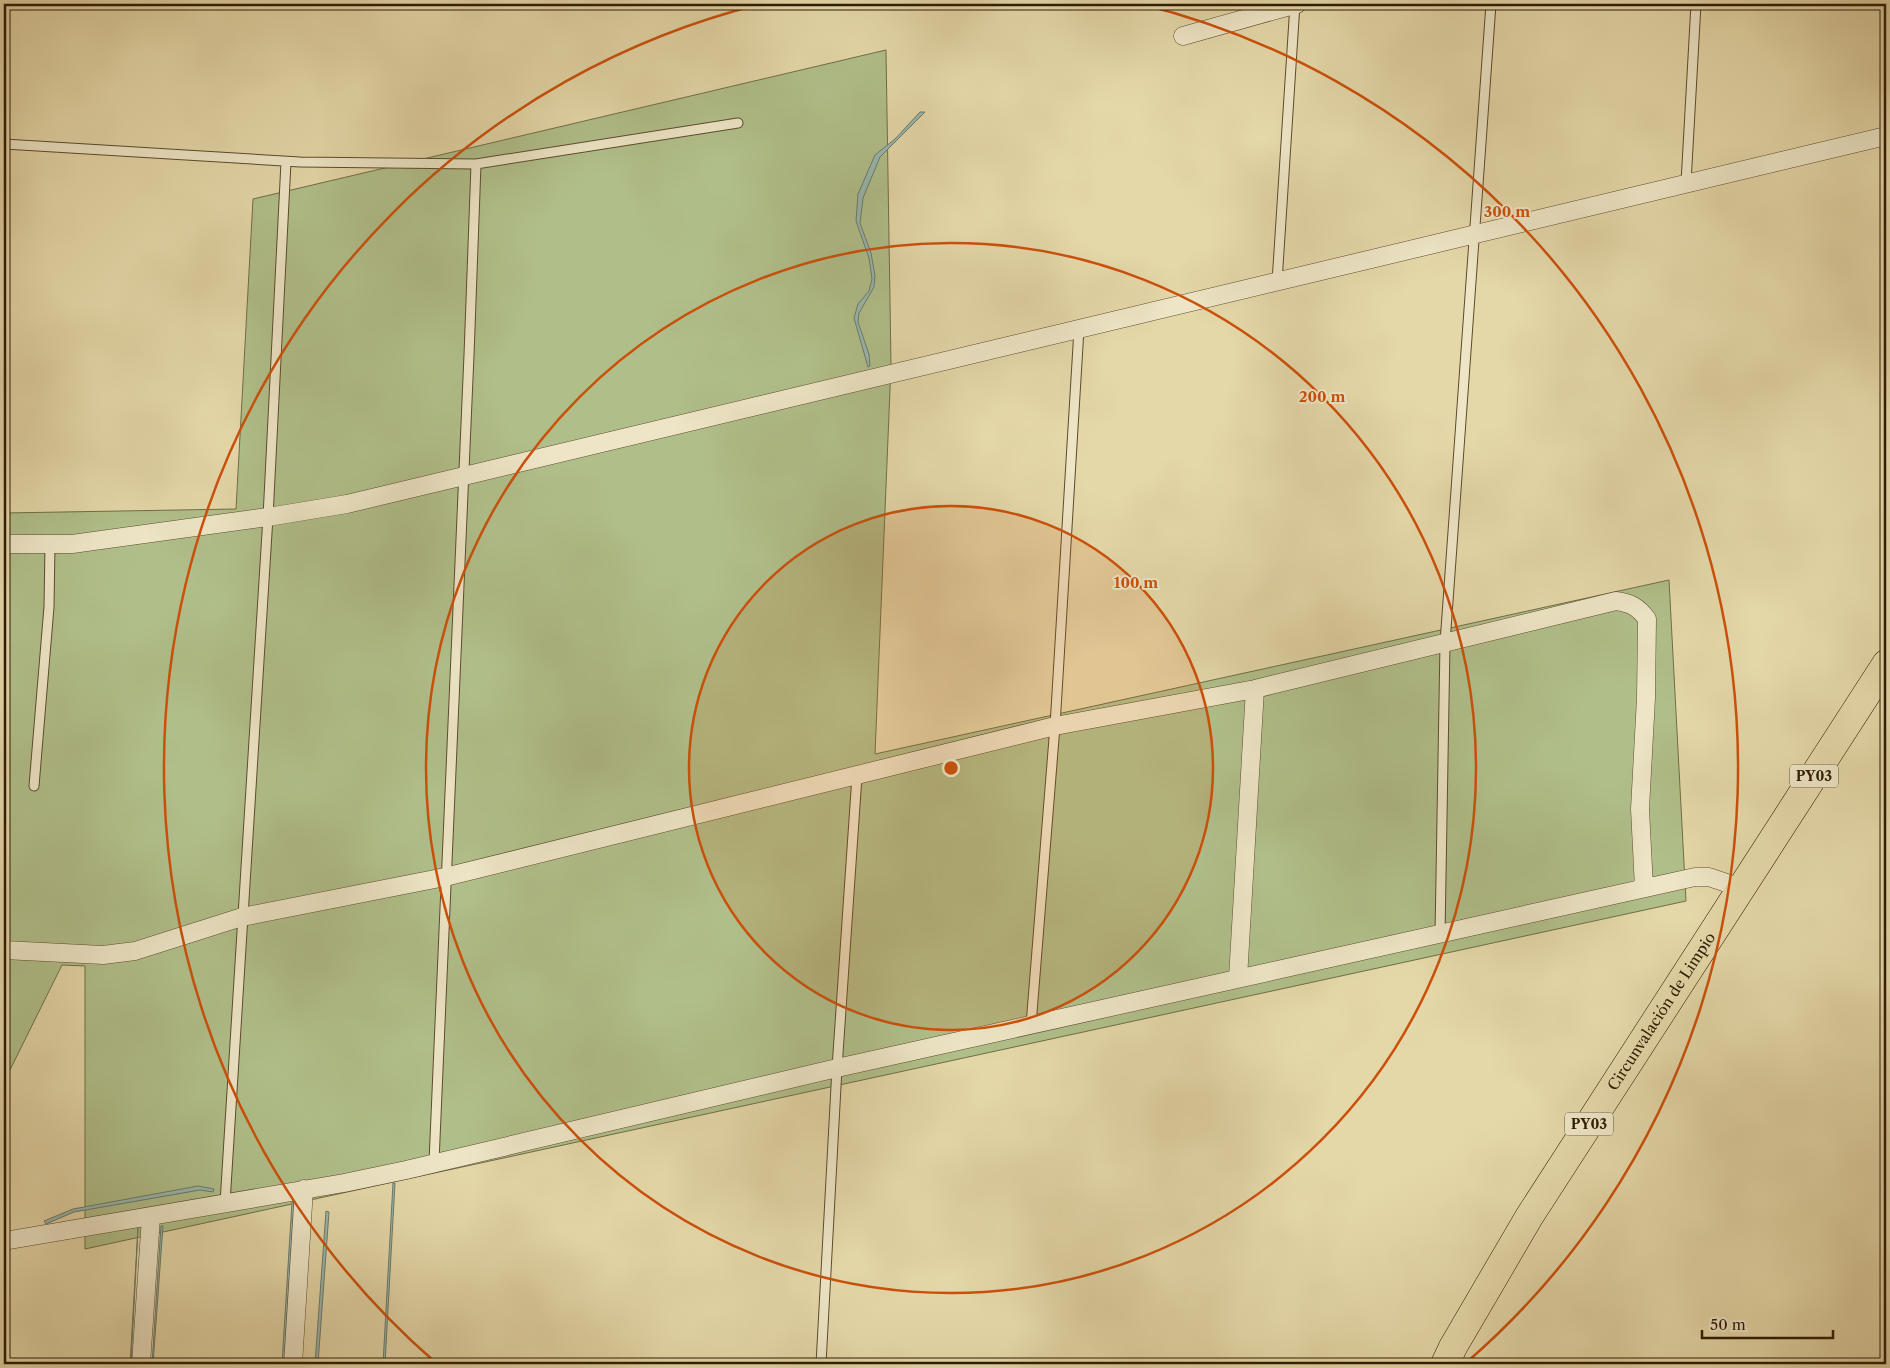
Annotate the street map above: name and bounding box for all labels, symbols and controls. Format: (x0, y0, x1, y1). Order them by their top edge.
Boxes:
text: 300 m (1484, 202, 1530, 221)
text: 200 m (1299, 387, 1345, 406)
text: 100 m (1114, 573, 1158, 592)
centre of rings (942, 759, 960, 777)
road number: PY03 (1790, 764, 1838, 788)
street label: Circunvalación de Limpio (1603, 929, 1719, 1094)
road number: PY03 (1565, 1112, 1613, 1136)
scale bar (1702, 1308, 1834, 1340)
text: 50 m (1710, 1315, 1746, 1334)

